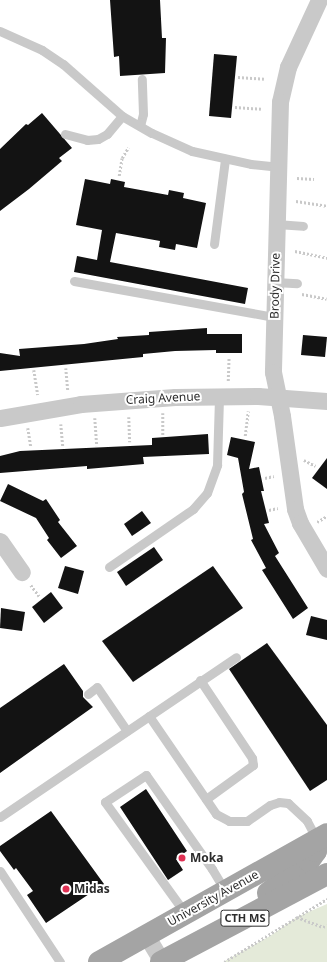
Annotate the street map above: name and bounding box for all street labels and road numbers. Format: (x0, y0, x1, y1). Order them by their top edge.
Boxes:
street label: Brody Drive (267, 253, 283, 319)
street label: Craig Avenue (125, 389, 201, 407)
street label: University Avenue (165, 867, 261, 929)
road number: CTH MS (220, 909, 270, 927)

